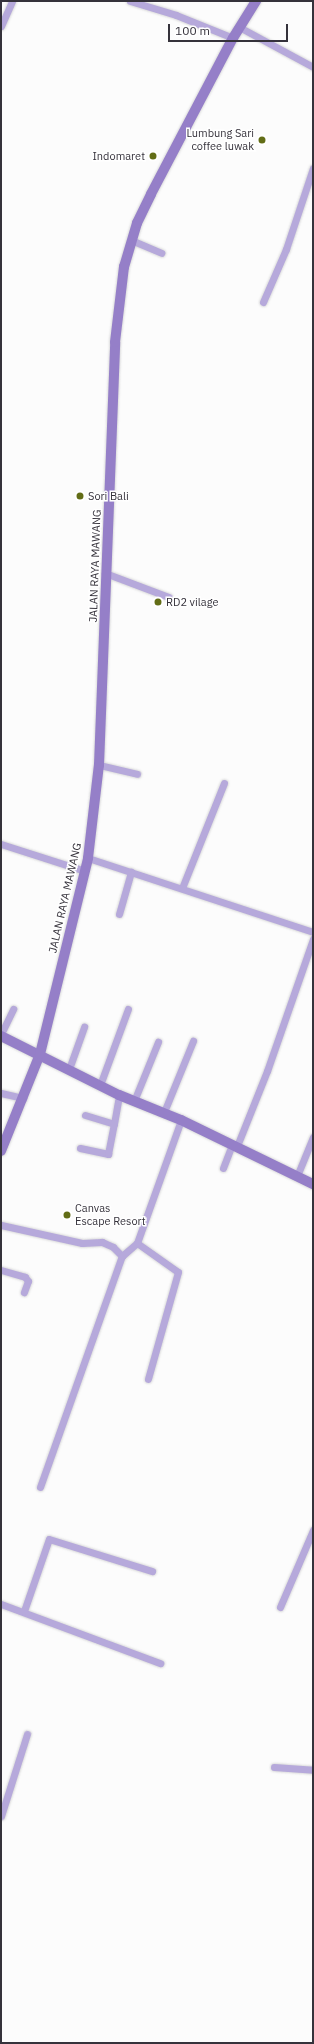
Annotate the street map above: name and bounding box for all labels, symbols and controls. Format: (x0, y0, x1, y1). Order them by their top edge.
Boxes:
scale bar (170, 16, 290, 42)
text: 100 m (175, 23, 210, 38)
place label: Lumbung Sari coffee luwak (186, 127, 254, 153)
marker: Lumbung Sari coffee luwak (257, 135, 267, 145)
place label: Indomaret (92, 149, 145, 163)
marker: Indomaret (148, 151, 158, 161)
place label: Sori Bali (88, 489, 129, 503)
marker: Sori Bali (75, 491, 85, 501)
street label: JALAN RAYA MAWANG (86, 509, 104, 623)
place label: RD2 vilage (166, 595, 218, 609)
marker: RD2 vilage (153, 597, 163, 607)
street label: JALAN RAYA MAWANG (46, 841, 84, 955)
place label: Canvas Escape Resort (75, 1202, 146, 1228)
marker: Canvas Escape Resort (62, 1210, 72, 1220)

